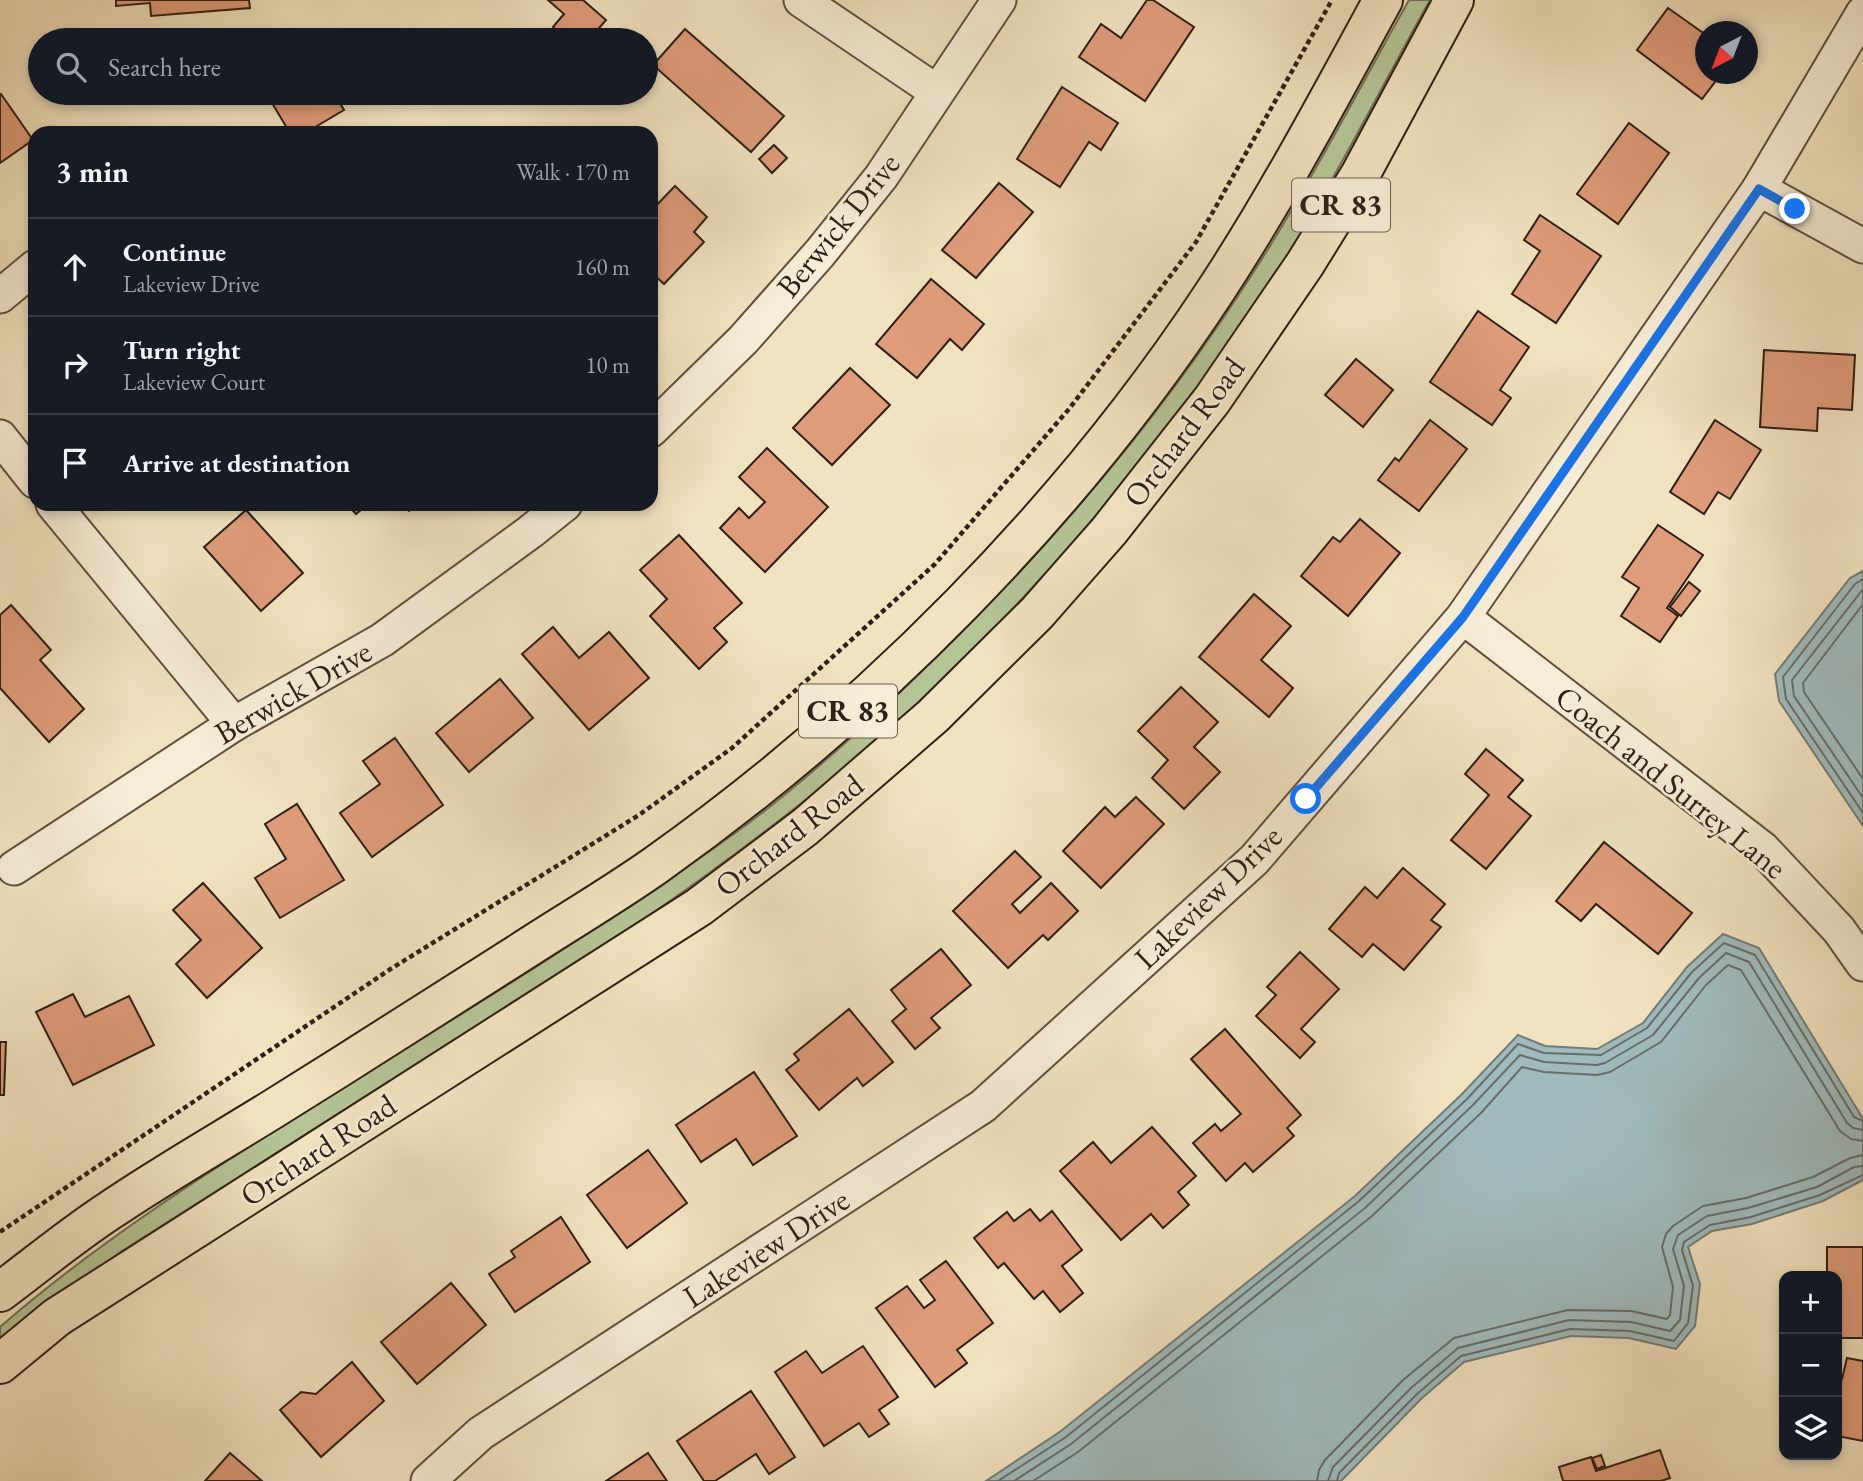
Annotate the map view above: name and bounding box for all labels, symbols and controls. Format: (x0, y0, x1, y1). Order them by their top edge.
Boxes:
north arrow (1695, 21, 1758, 84)
search box (28, 28, 658, 105)
icon: search (52, 48, 90, 86)
text: Search here (108, 50, 221, 84)
street label: Berwick Drive (767, 144, 909, 306)
text: 3 min (56, 152, 129, 191)
text: Walk · 170 m (516, 157, 630, 187)
road number: CR 83 (1292, 178, 1390, 232)
route end (1779, 193, 1810, 224)
text: Continue (123, 235, 226, 269)
icon: ahead (56, 248, 94, 286)
text: 160 m (574, 252, 630, 282)
text: Lakeview Drive (123, 269, 260, 299)
text: Turn right (123, 333, 241, 367)
icon: right (56, 346, 94, 384)
street label: Orchard Road (1114, 348, 1255, 516)
text: 10 m (585, 350, 630, 380)
text: Lakeview Court (123, 367, 265, 397)
icon: arrive (56, 444, 94, 482)
text: Arrive at destination (123, 446, 350, 480)
street label: Berwick Drive (207, 630, 379, 754)
street label: Coach and Surrey Lane (1547, 676, 1795, 888)
road number: CR 83 (799, 684, 897, 738)
street label: Orchard Road (706, 763, 873, 906)
route start (1290, 783, 1321, 814)
street label: Lakeview Drive (1125, 816, 1291, 978)
street label: Orchard Road (232, 1084, 405, 1216)
street label: Lakeview Drive (675, 1179, 857, 1317)
map controls (1779, 1271, 1842, 1460)
button: + (1779, 1271, 1842, 1334)
button: − (1779, 1334, 1842, 1397)
button: layers (1779, 1397, 1842, 1460)

